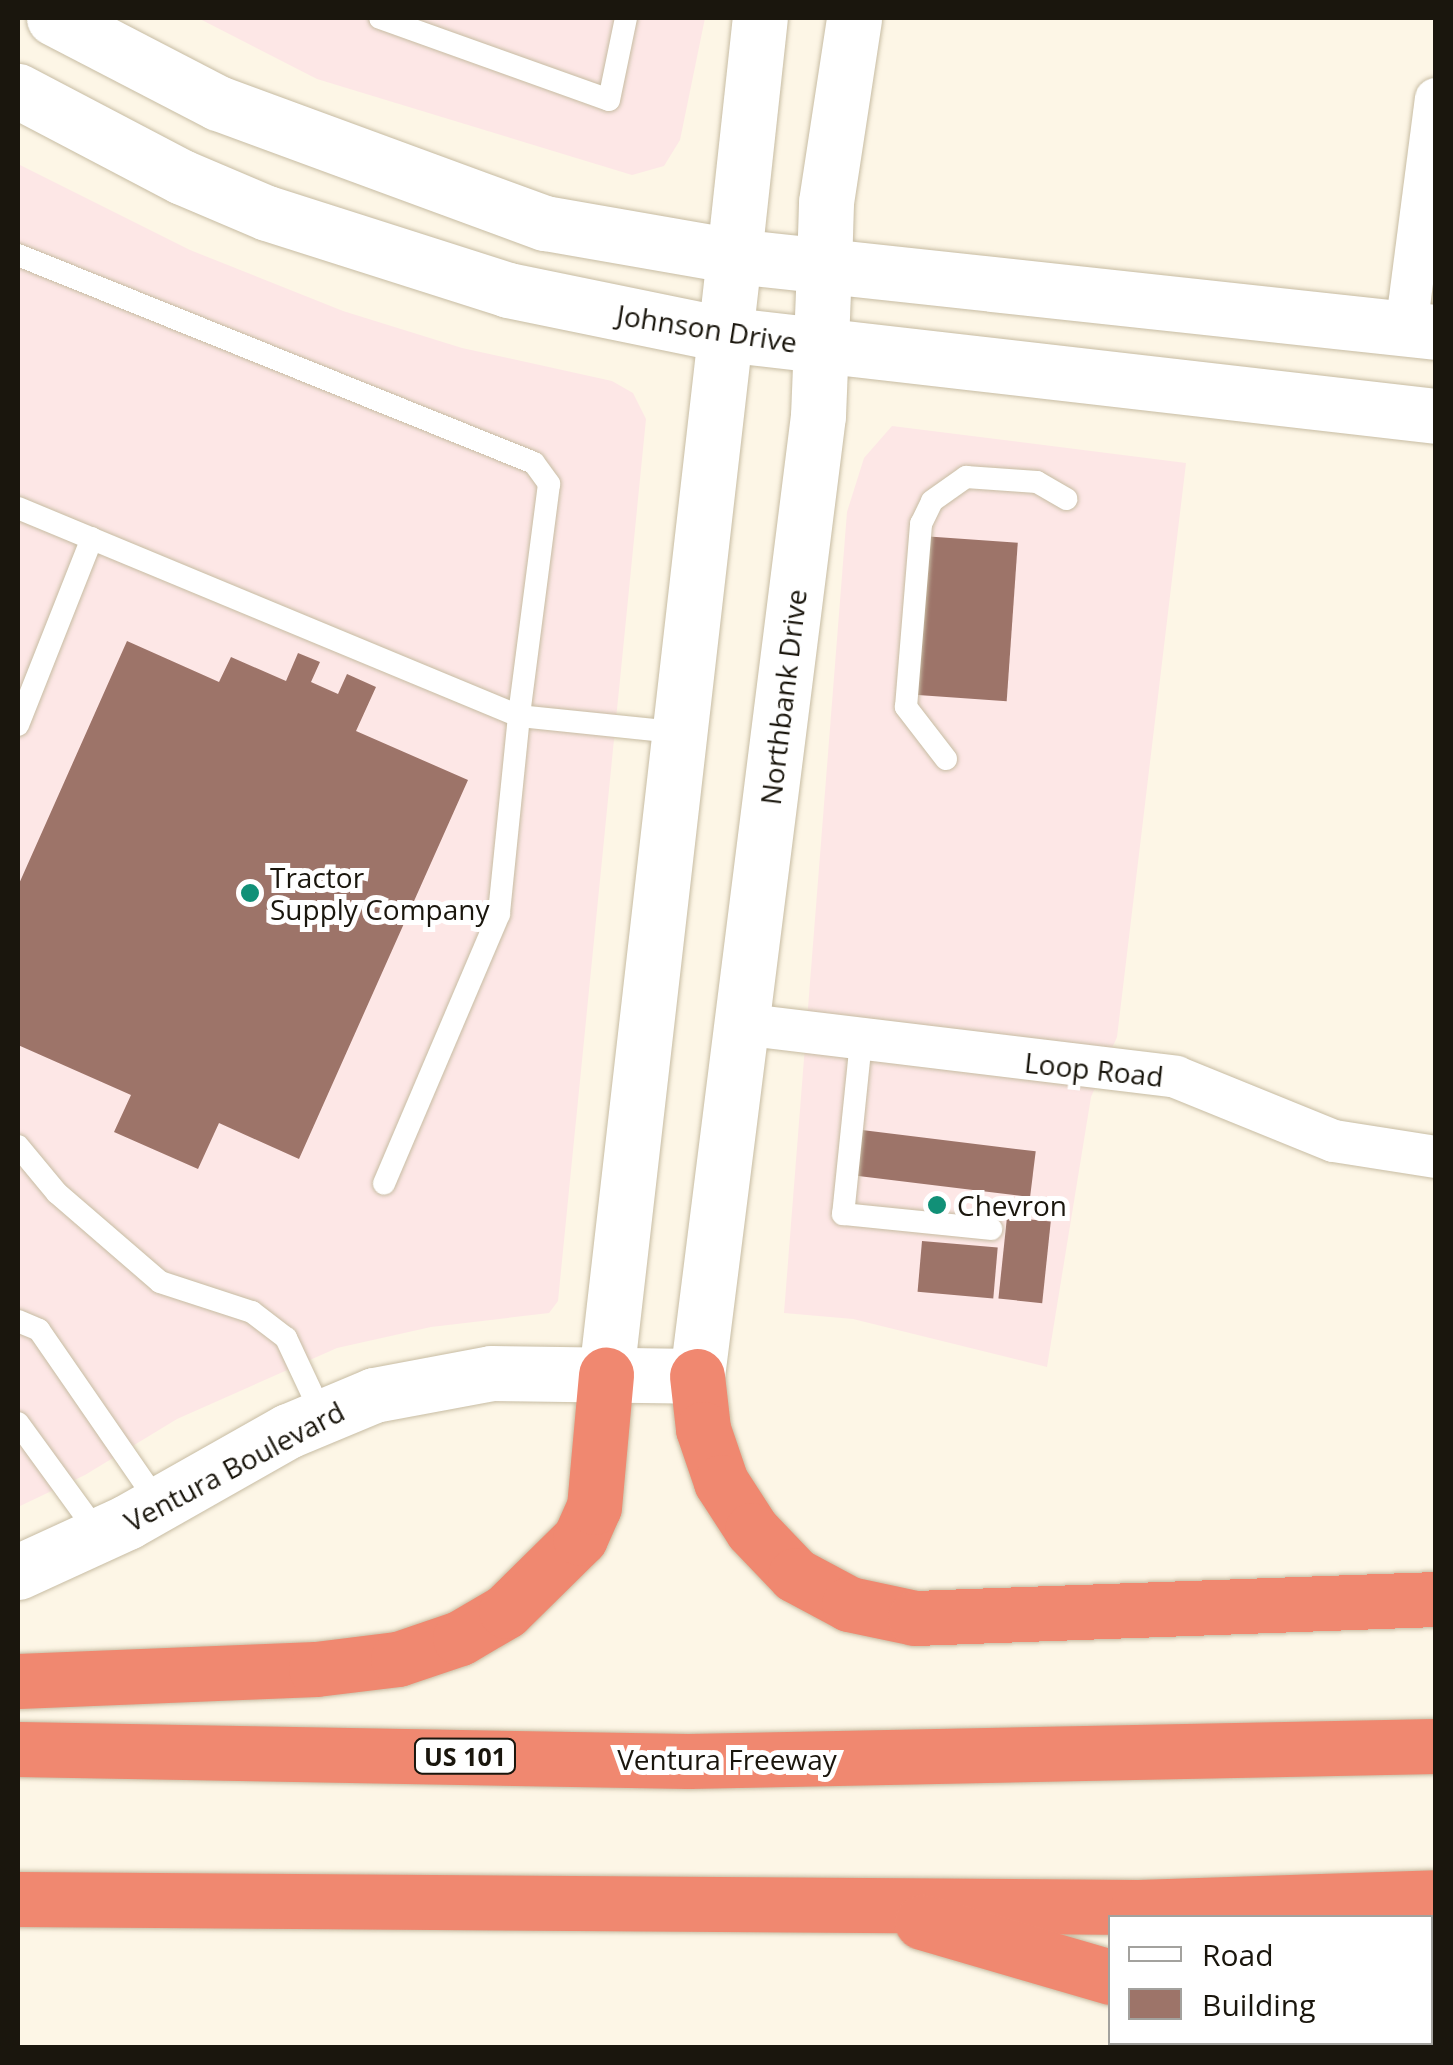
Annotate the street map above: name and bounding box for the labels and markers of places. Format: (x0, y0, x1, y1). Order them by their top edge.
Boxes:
place label: Tractor Supply Company (270, 860, 489, 926)
marker: Tractor Supply Company (239, 882, 261, 904)
place label: Chevron (957, 1188, 1067, 1222)
marker: Chevron (926, 1194, 948, 1216)

